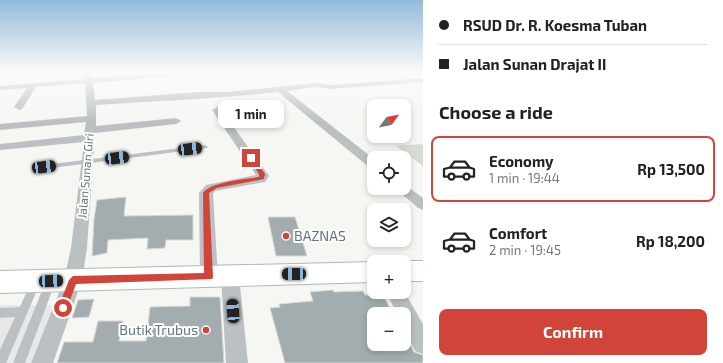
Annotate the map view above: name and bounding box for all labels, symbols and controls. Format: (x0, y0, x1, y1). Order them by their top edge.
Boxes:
text: RSUD Dr. R. Koesma Tuban (463, 16, 647, 34)
text: Jalan Sunan Drajat II (463, 55, 606, 73)
north arrow (367, 99, 411, 143)
map controls (367, 99, 411, 351)
callout: 1 min (218, 100, 284, 128)
text: Choose a ride (439, 101, 553, 123)
text: 1 min (235, 106, 267, 122)
street label: Jalan Sunan Giri (74, 133, 96, 219)
car (177, 142, 203, 156)
route end (242, 149, 260, 167)
car (104, 151, 130, 165)
button: locate (367, 151, 411, 195)
icon: car (441, 151, 477, 187)
text: Economy (489, 152, 554, 170)
car (31, 160, 57, 174)
text: Rp 13,500 (637, 160, 705, 178)
text: 1 min · 19:44 (489, 170, 560, 186)
button: layers (367, 203, 411, 247)
icon: car (441, 223, 477, 259)
text: Comfort (489, 224, 547, 242)
place label: BAZNAS (294, 227, 346, 244)
marker: BAZNAS (281, 231, 291, 241)
text: Rp 18,200 (636, 232, 705, 250)
text: 2 min · 19:45 (489, 242, 561, 258)
button: + (367, 255, 411, 299)
car (282, 268, 306, 280)
car (39, 275, 63, 287)
route start (54, 299, 72, 317)
car (226, 299, 240, 323)
button: − (367, 307, 411, 351)
button: Confirm (439, 309, 707, 355)
place label: Butik Trubus (119, 321, 198, 338)
marker: Butik Trubus (201, 325, 211, 335)

